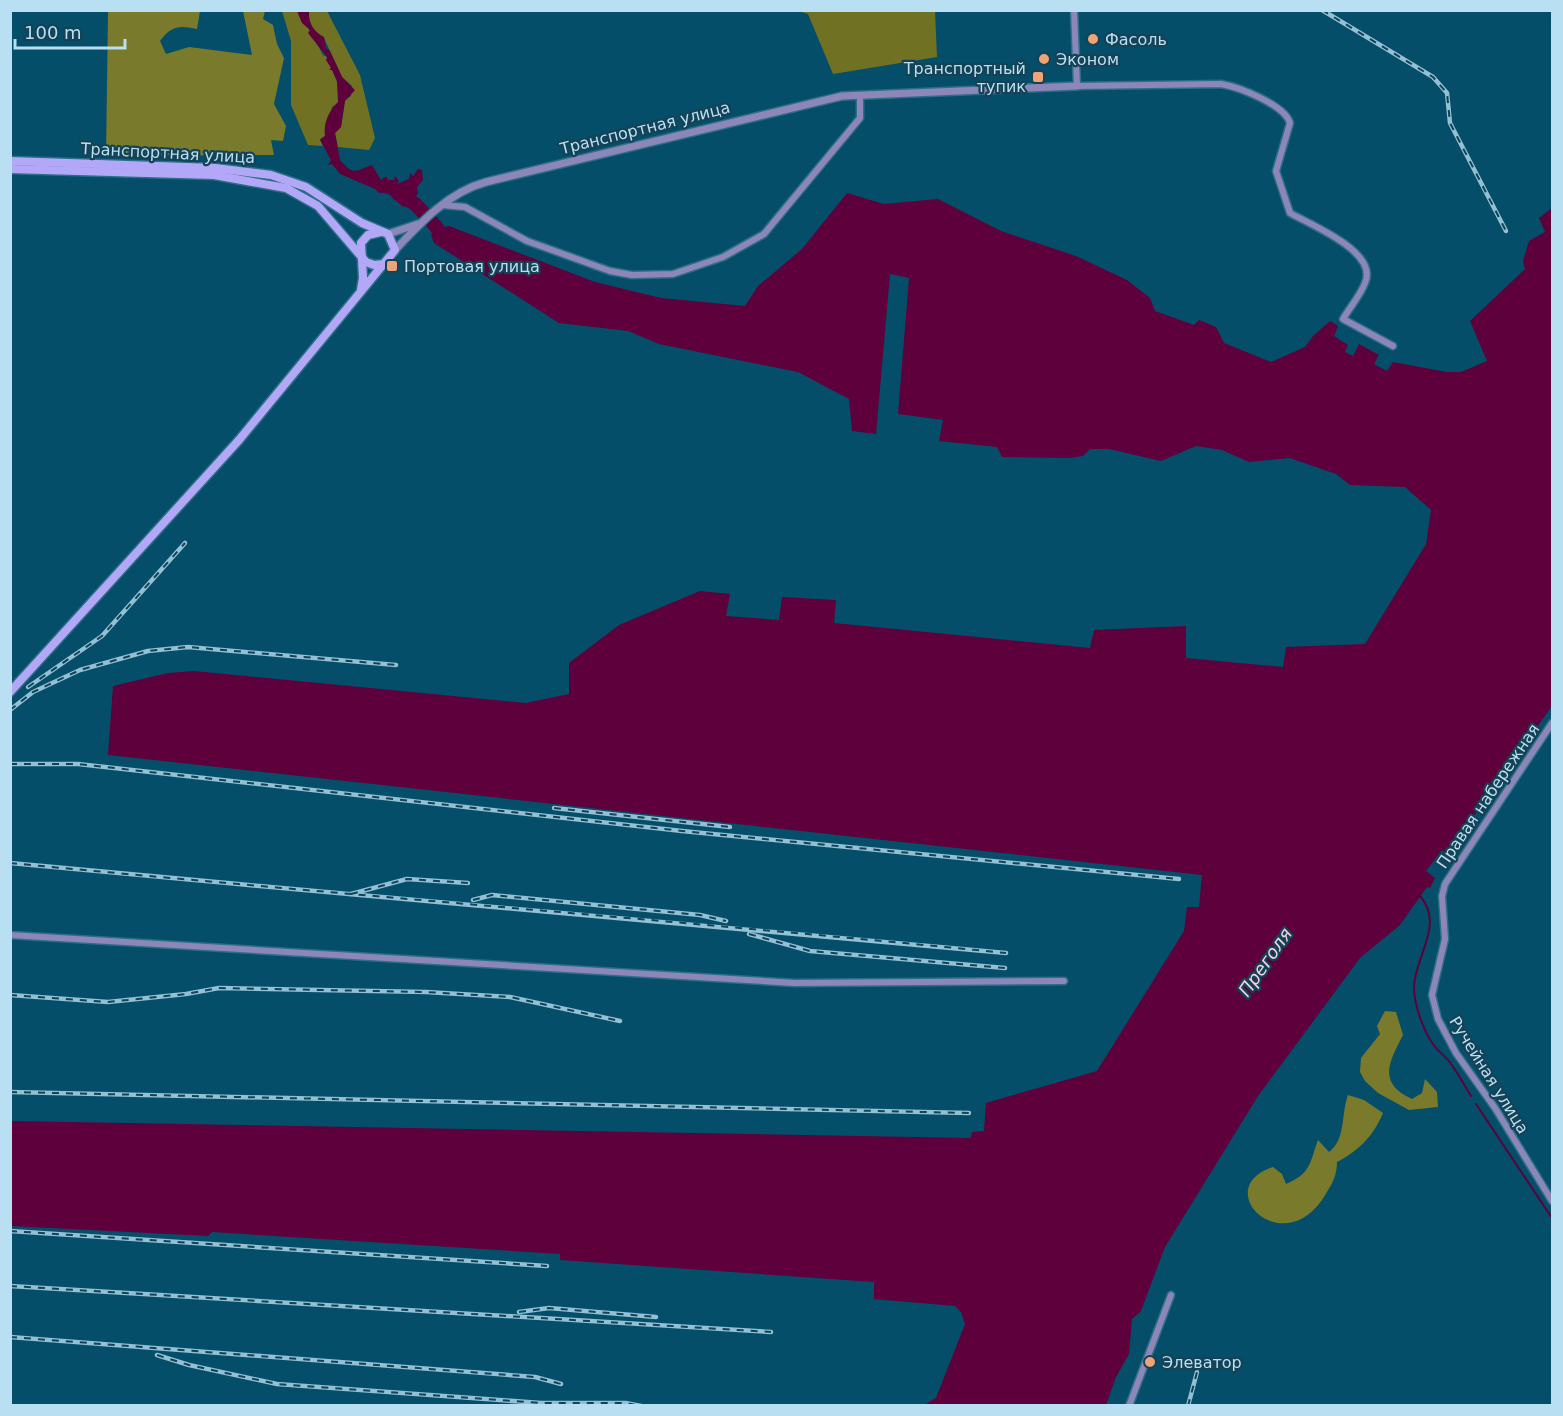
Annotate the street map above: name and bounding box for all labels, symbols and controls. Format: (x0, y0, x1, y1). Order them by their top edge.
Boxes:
scale bar (15, 12, 124, 50)
text: 100 m (24, 22, 82, 43)
place label: Фасоль (1105, 30, 1167, 49)
marker: Фасоль (1086, 32, 1100, 46)
place label: Эконом (1056, 50, 1119, 69)
marker: Эконом (1037, 52, 1051, 66)
place label: Транспортный тупик (903, 59, 1026, 96)
marker: Транспортный тупик (1031, 70, 1045, 84)
street label: Транспортная улица (557, 98, 732, 159)
street label: Транспортная улица (79, 139, 256, 167)
place label: Портовая улица (404, 257, 540, 276)
marker: Портовая улица (385, 259, 399, 273)
street label: Правая набережная (1433, 720, 1543, 872)
water label: Преголя (1234, 924, 1296, 1000)
street label: Ручейная улица (1445, 1013, 1533, 1137)
place label: Элеватор (1162, 1353, 1242, 1372)
marker: Элеватор (1143, 1355, 1157, 1369)

